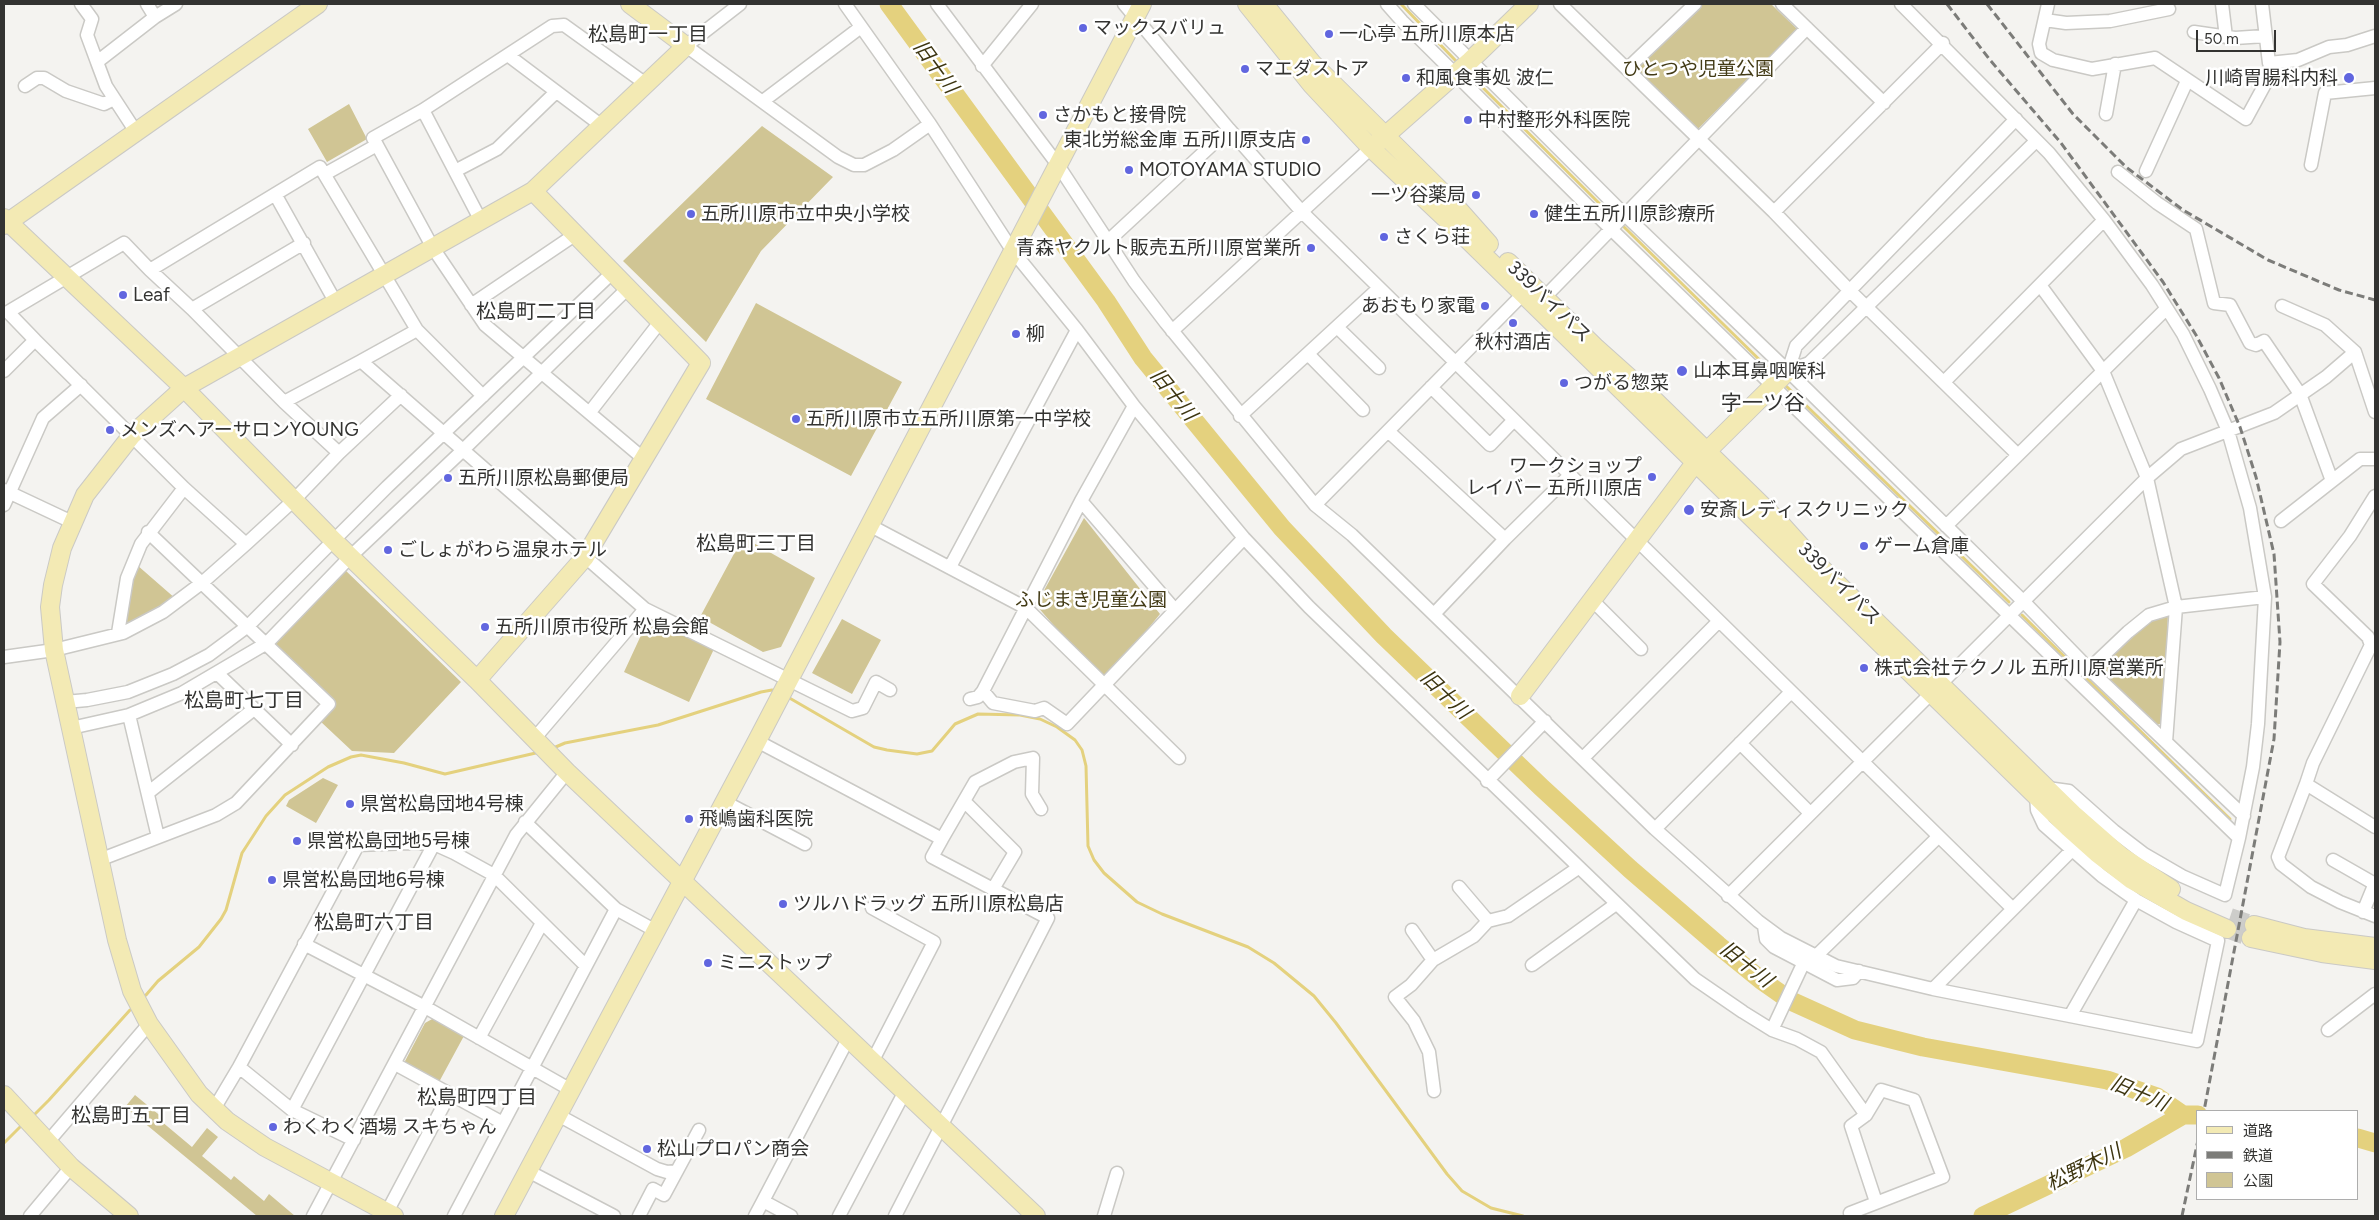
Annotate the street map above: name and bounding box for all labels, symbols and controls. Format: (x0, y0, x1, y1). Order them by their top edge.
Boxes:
place label: マックスバリュ (1093, 17, 1226, 39)
scale bar (2199, 20, 2279, 52)
marker: マックスバリュ (1077, 22, 1089, 34)
district label: 松島町一丁目 (588, 23, 708, 47)
place label: 一心亭 五所川原本店 (1339, 23, 1515, 45)
marker: 一心亭 五所川原本店 (1323, 28, 1335, 40)
text: 50 m (2204, 30, 2239, 48)
water label: 旧十川 (908, 36, 962, 98)
place label: マエダストア (1255, 58, 1369, 80)
park label: ひとつや児童公園 (1622, 58, 1774, 80)
marker: マエダストア (1239, 63, 1251, 75)
place label: 和風食事処 波仁 (1416, 67, 1554, 89)
place label: 川崎胃腸科内科 (2205, 67, 2338, 89)
marker: 川崎胃腸科内科 (2342, 71, 2356, 85)
marker: 和風食事処 波仁 (1400, 72, 1412, 84)
place label: さかもと接骨院 (1053, 104, 1186, 126)
marker: さかもと接骨院 (1037, 109, 1049, 121)
place label: 中村整形外科医院 (1478, 109, 1630, 131)
marker: 中村整形外科医院 (1462, 114, 1474, 126)
place label: 東北労総金庫 五所川原支店 (1063, 129, 1296, 151)
marker: 東北労総金庫 五所川原支店 (1300, 134, 1312, 146)
place label: MOTOYAMA STUDIO (1139, 159, 1321, 181)
marker: MOTOYAMA STUDIO (1123, 164, 1135, 176)
place label: 一ツ谷薬局 (1371, 184, 1466, 206)
marker: 一ツ谷薬局 (1470, 189, 1482, 201)
place label: 五所川原市立中央小学校 (701, 203, 910, 225)
place label: 健生五所川原診療所 (1544, 203, 1715, 225)
marker: 五所川原市立中央小学校 (685, 208, 697, 220)
marker: 健生五所川原診療所 (1528, 208, 1540, 220)
place label: さくら荘 (1394, 226, 1470, 248)
marker: さくら荘 (1378, 231, 1390, 243)
place label: 青森ヤクルト販売五所川原営業所 (1016, 237, 1301, 259)
marker: 青森ヤクルト販売五所川原営業所 (1305, 242, 1317, 254)
street label: 339バイパス (1502, 256, 1596, 348)
place label: Leaf (133, 284, 170, 306)
marker: Leaf (117, 289, 129, 301)
place label: あおもり家電 (1361, 295, 1475, 317)
district label: 松島町二丁目 (476, 300, 596, 324)
marker: あおもり家電 (1479, 300, 1491, 312)
marker: 秋村酒店 (1507, 317, 1519, 329)
place label: 柳 (1026, 323, 1045, 345)
marker: 柳 (1010, 328, 1022, 340)
place label: 秋村酒店 (1475, 331, 1551, 353)
place label: 山本耳鼻咽喉科 (1693, 360, 1826, 382)
water label: 旧十川 (1145, 364, 1201, 426)
marker: 山本耳鼻咽喉科 (1675, 364, 1689, 378)
place label: つがる惣菜 (1574, 372, 1669, 394)
marker: つがる惣菜 (1558, 377, 1570, 389)
district label: 字一ツ谷 (1721, 391, 1805, 417)
place label: 五所川原市立五所川原第一中学校 (806, 408, 1091, 430)
marker: 五所川原市立五所川原第一中学校 (790, 413, 802, 425)
place label: メンズヘアーサロンYOUNG (120, 419, 359, 441)
marker: メンズヘアーサロンYOUNG (104, 424, 116, 436)
place label: ワークショップ レイバー 五所川原店 (1466, 455, 1642, 499)
place label: 五所川原松島郵便局 (458, 467, 629, 489)
marker: ワークショップ レイバー 五所川原店 (1646, 471, 1658, 483)
marker: 五所川原松島郵便局 (442, 472, 454, 484)
place label: 安斎レディスクリニック (1700, 499, 1909, 521)
marker: 安斎レディスクリニック (1682, 503, 1696, 517)
district label: 松島町三丁目 (696, 532, 816, 556)
place label: ゲーム倉庫 (1874, 535, 1969, 557)
street label: 339バイパス (1793, 538, 1885, 630)
place label: ごしょがわら温泉ホテル (398, 539, 607, 561)
marker: ゲーム倉庫 (1858, 540, 1870, 552)
marker: ごしょがわら温泉ホテル (382, 544, 394, 556)
park label: ふじまき児童公園 (1015, 589, 1167, 611)
place label: 五所川原市役所 松島会館 (495, 616, 709, 638)
marker: 五所川原市役所 松島会館 (479, 621, 491, 633)
place label: 株式会社テクノル 五所川原営業所 (1874, 657, 2164, 679)
marker: 株式会社テクノル 五所川原営業所 (1858, 662, 1870, 674)
water label: 旧十川 (1415, 666, 1475, 724)
district label: 松島町七丁目 (184, 689, 304, 713)
place label: 県営松島団地4号棟 (360, 793, 524, 815)
marker: 県営松島団地4号棟 (344, 798, 356, 810)
place label: 飛嶋歯科医院 (699, 808, 813, 830)
marker: 飛嶋歯科医院 (683, 813, 695, 825)
place label: 県営松島団地5号棟 (307, 830, 470, 852)
marker: 県営松島団地5号棟 (291, 835, 303, 847)
place label: 県営松島団地6号棟 (282, 869, 445, 891)
marker: 県営松島団地6号棟 (266, 874, 278, 886)
place label: ツルハドラッグ 五所川原松島店 (793, 893, 1064, 915)
marker: ツルハドラッグ 五所川原松島店 (777, 898, 789, 910)
district label: 松島町六丁目 (314, 911, 434, 935)
water label: 旧十川 (1715, 937, 1777, 993)
place label: ミニストップ (718, 952, 832, 974)
marker: ミニストップ (702, 957, 714, 969)
water label: 旧十川 (2107, 1071, 2171, 1117)
district label: 松島町四丁目 (417, 1086, 537, 1110)
district label: 松島町五丁目 (71, 1104, 191, 1128)
legend (2196, 1110, 2359, 1200)
place label: わくわく酒場 スキちゃん (283, 1116, 497, 1138)
marker: わくわく酒場 スキちゃん (267, 1121, 279, 1133)
text: 道路 (2243, 1122, 2273, 1140)
place label: 松山プロパン商会 (657, 1138, 809, 1160)
water label: 松野木川 (2043, 1140, 2125, 1196)
marker: 松山プロパン商会 (641, 1143, 653, 1155)
text: 鉄道 (2243, 1147, 2273, 1165)
text: 公園 (2243, 1172, 2273, 1190)

